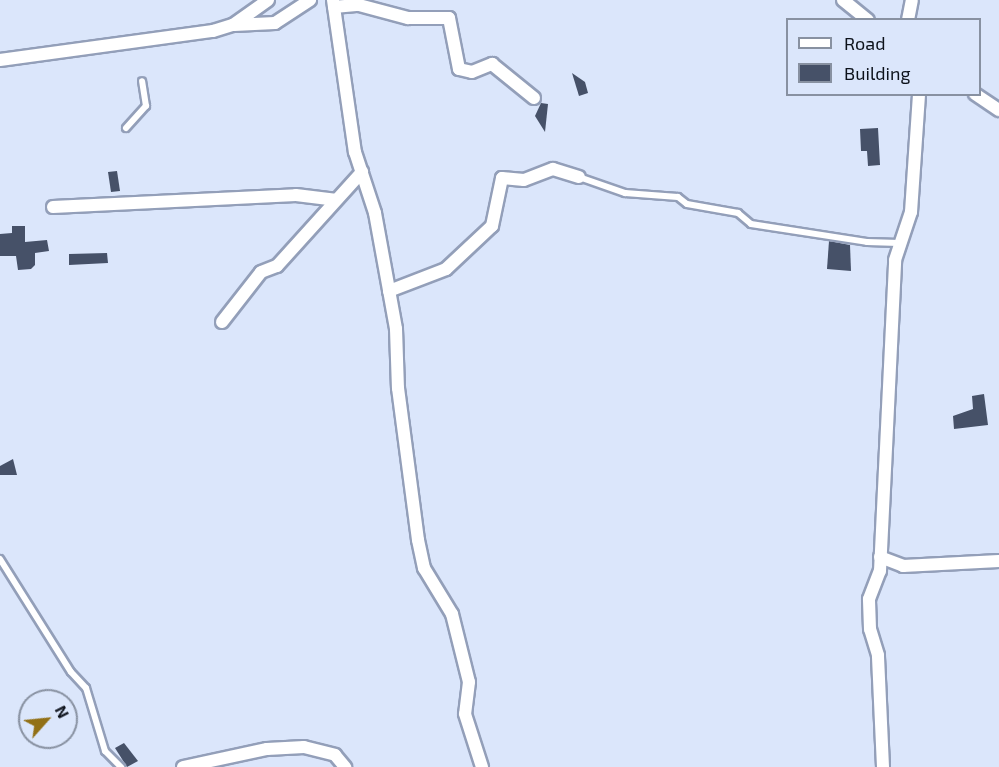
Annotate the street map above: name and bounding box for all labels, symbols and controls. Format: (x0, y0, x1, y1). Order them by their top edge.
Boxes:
legend (786, 18, 981, 96)
text: Road (844, 32, 885, 54)
text: Building (844, 62, 911, 84)
north arrow (18, 689, 78, 749)
text: N (52, 702, 74, 721)

